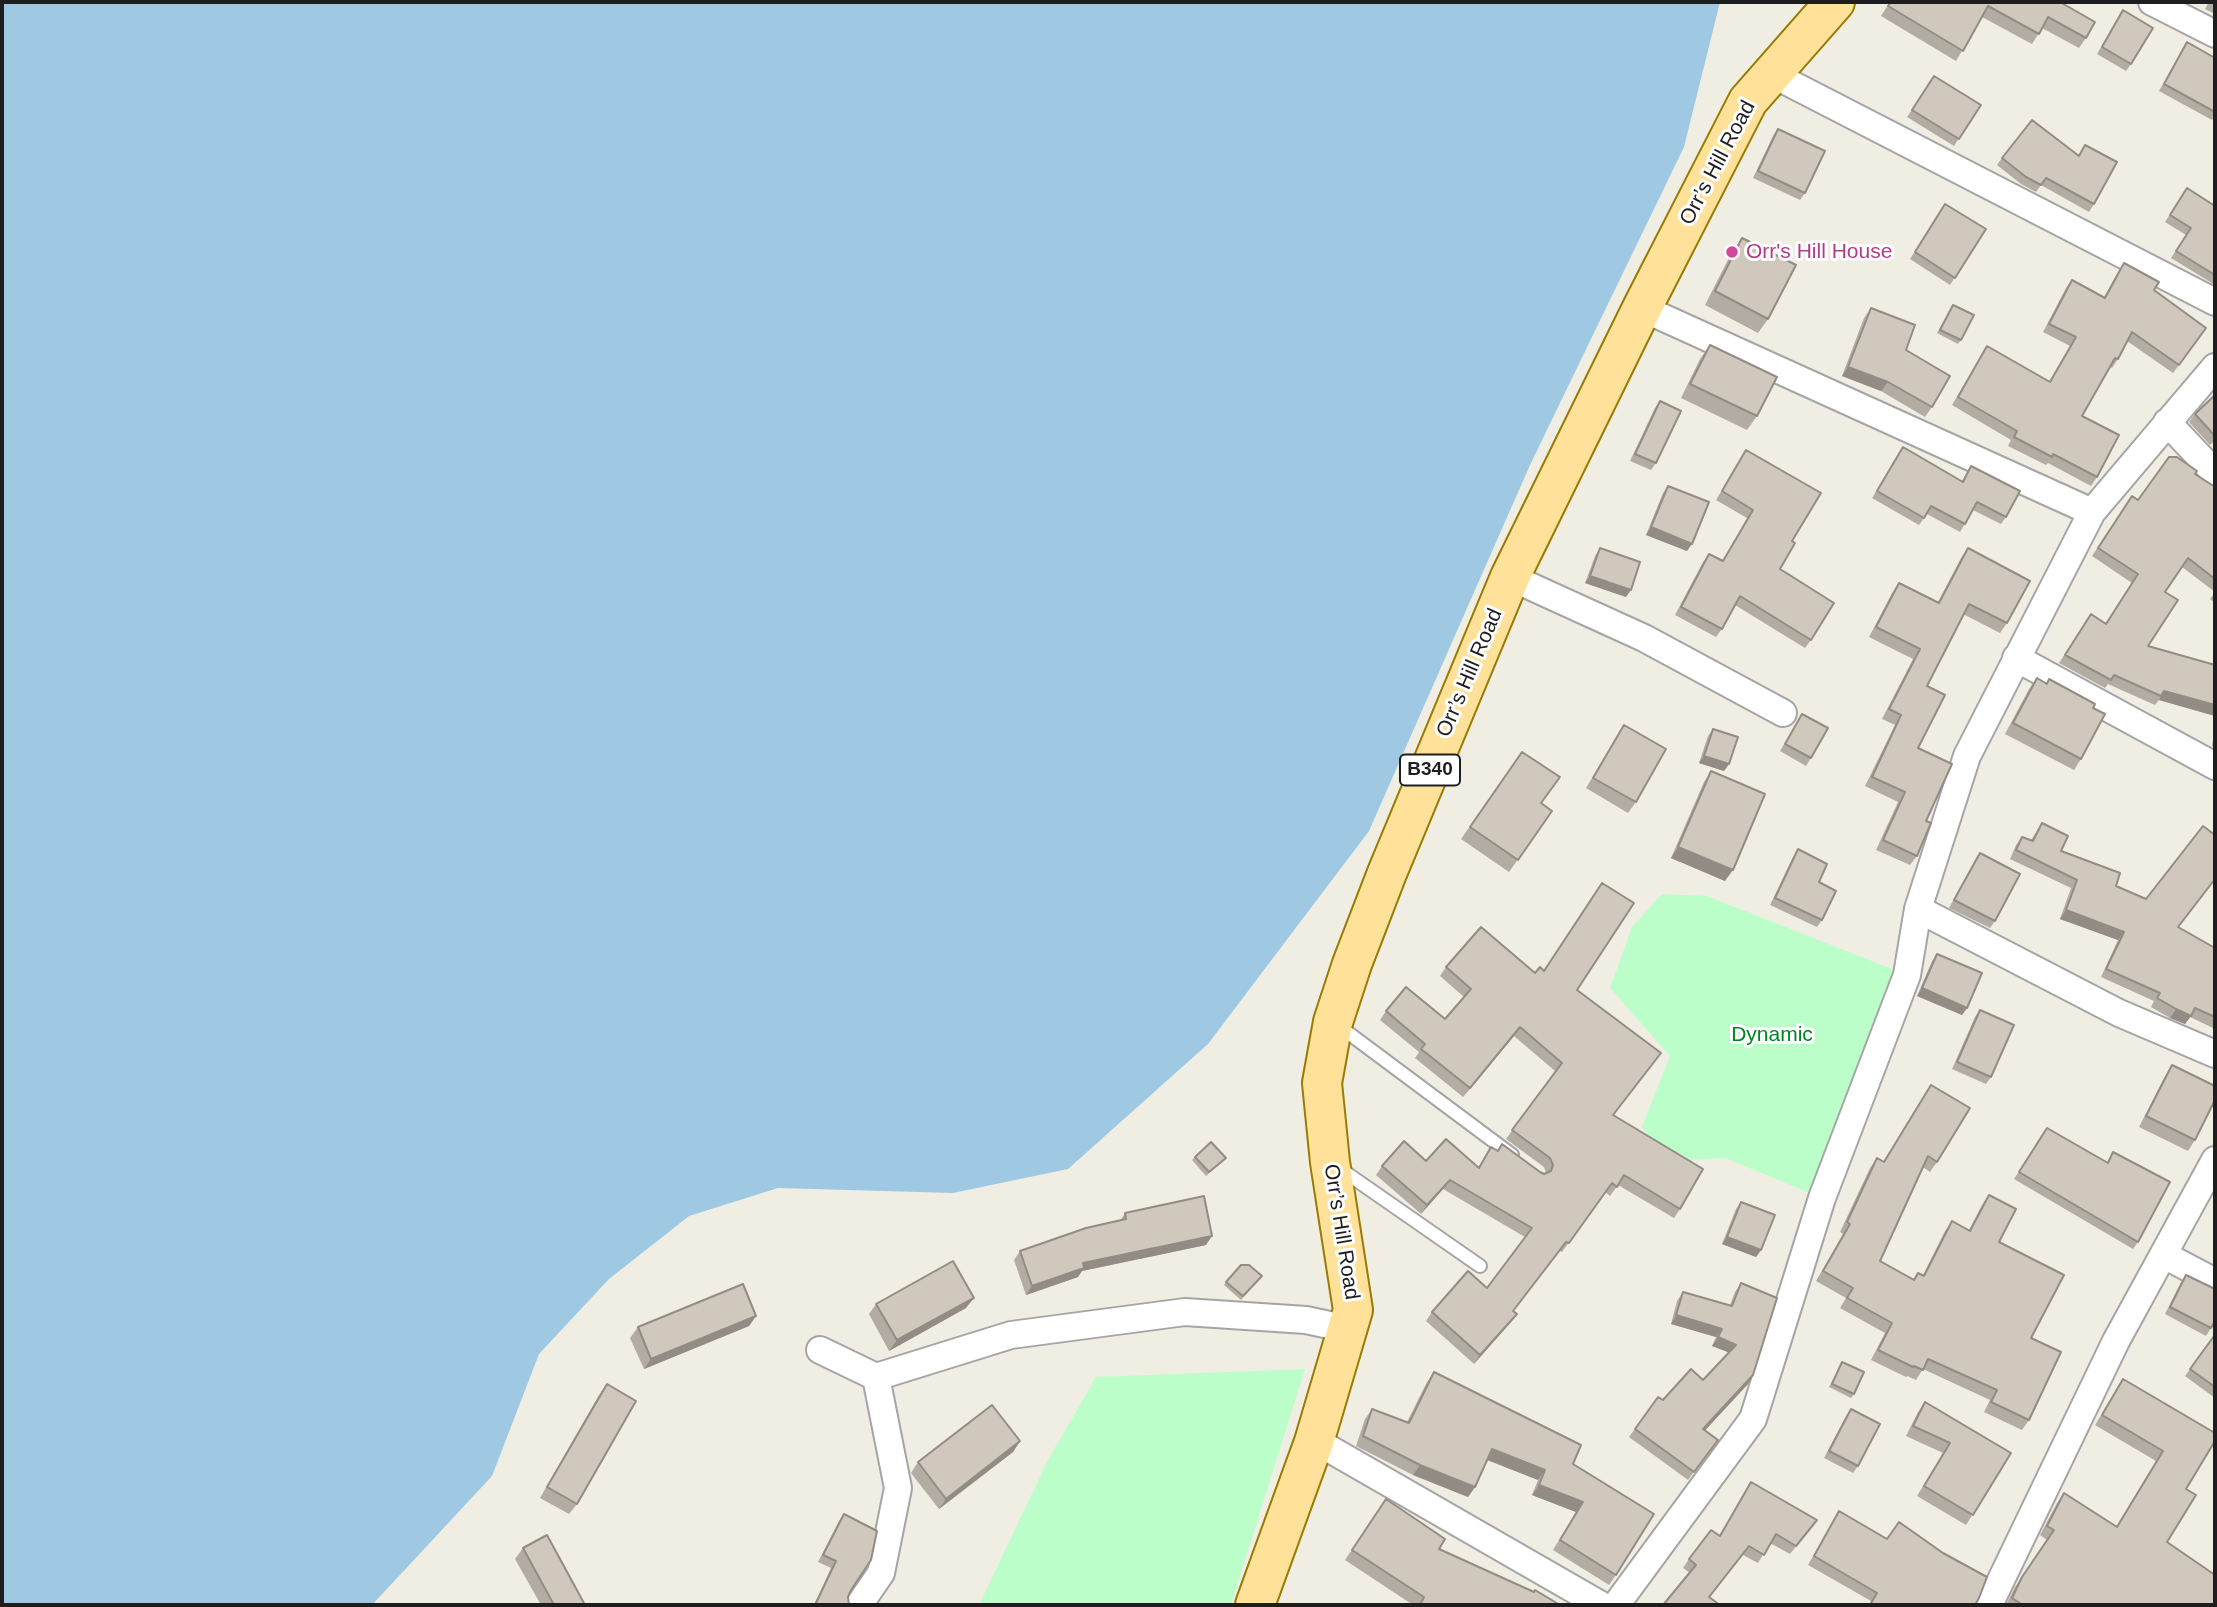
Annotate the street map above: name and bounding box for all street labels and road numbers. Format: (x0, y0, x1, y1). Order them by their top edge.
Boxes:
street label: Orr’s Hill Road (1675, 97, 1761, 229)
street label: Orr’s Hill Road (1432, 605, 1508, 741)
road number: B340 (1400, 754, 1460, 786)
street label: Orr’s Hill Road (1318, 1162, 1364, 1302)

